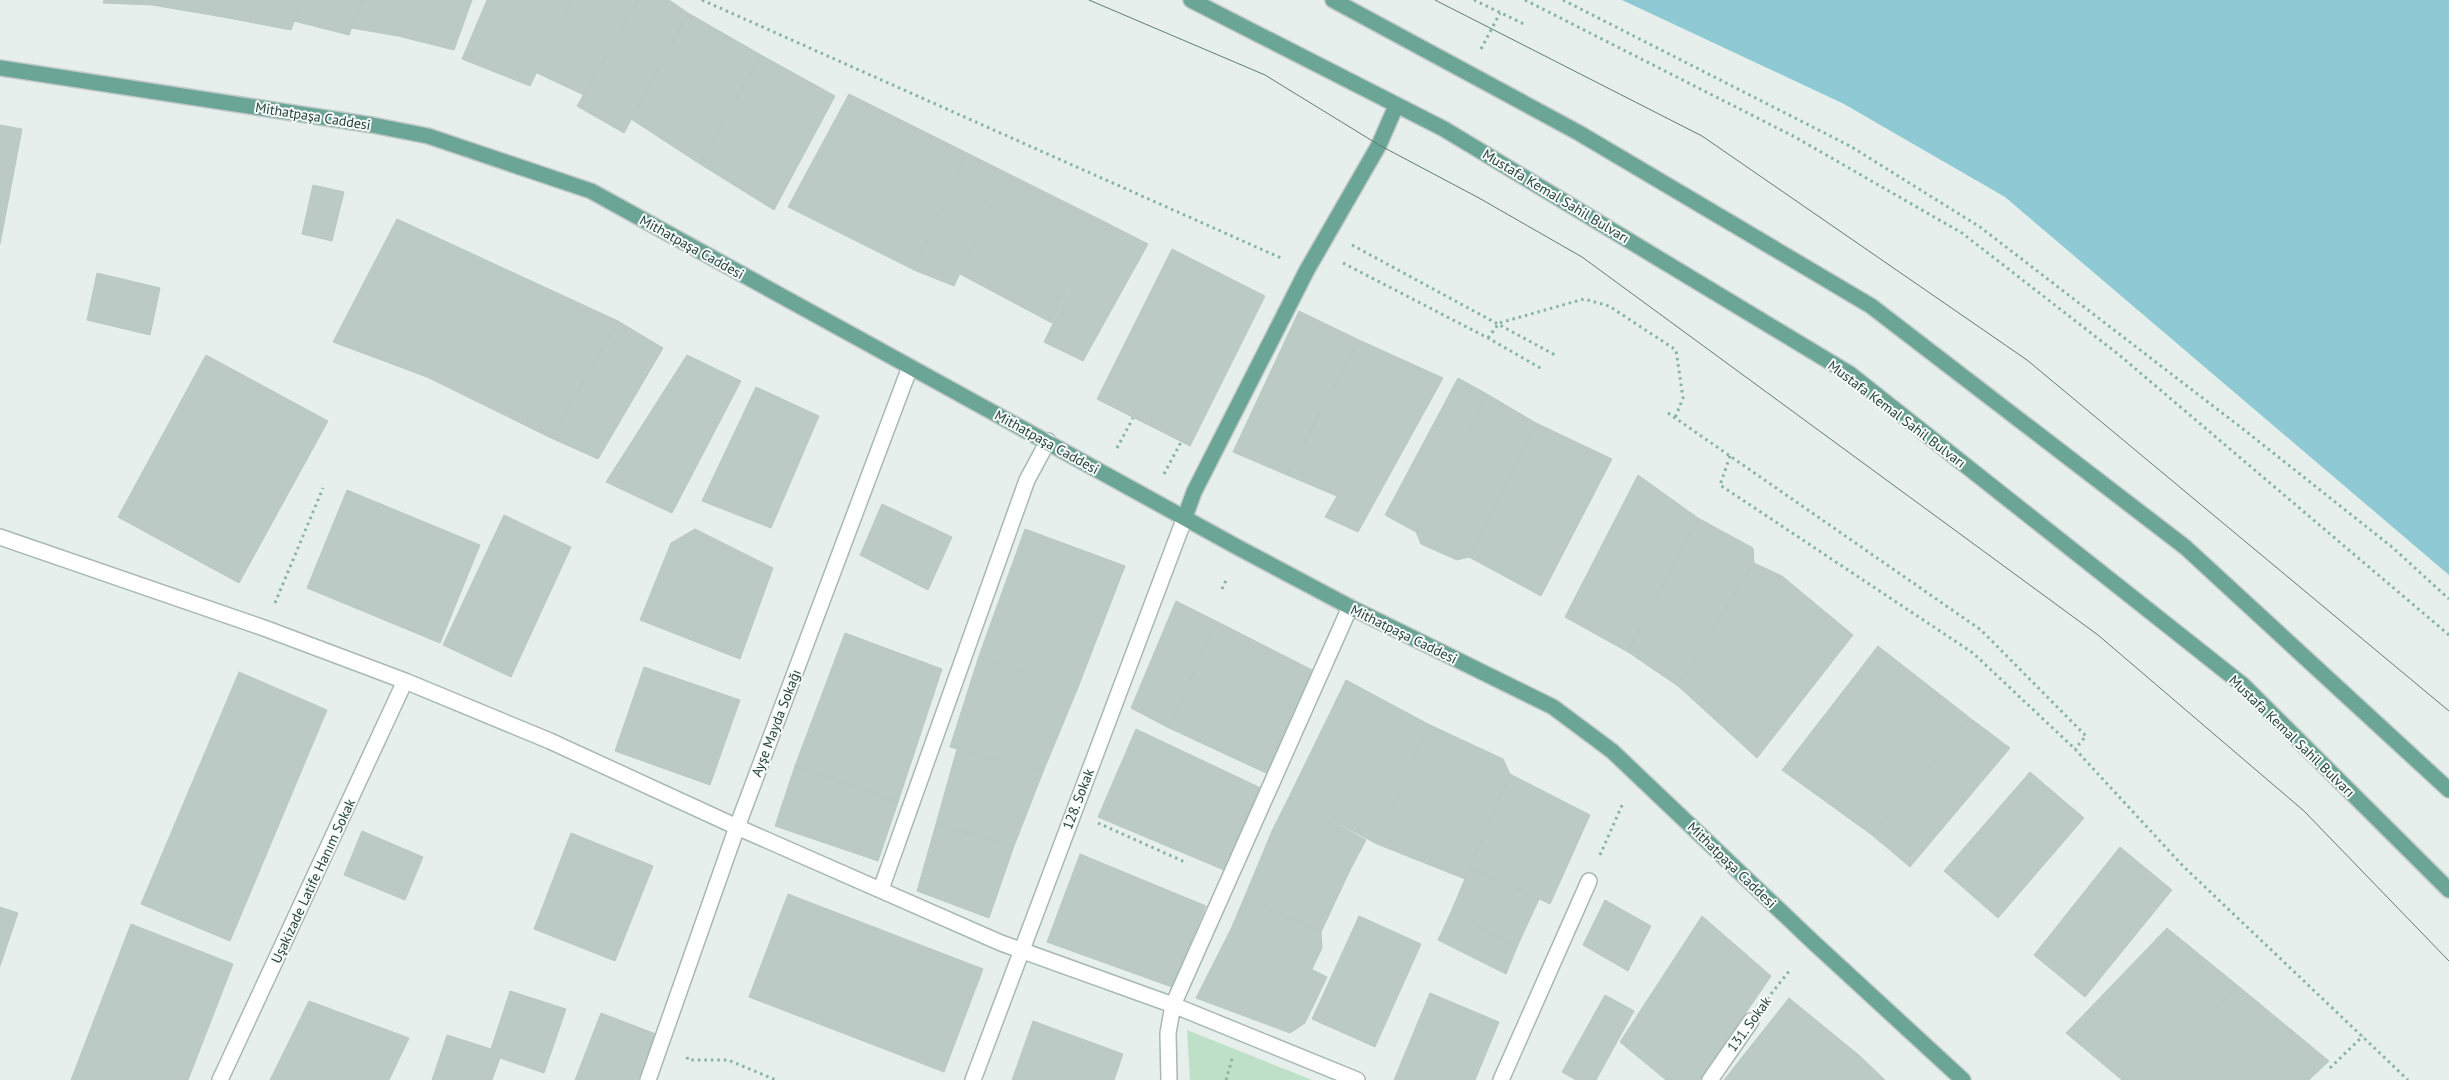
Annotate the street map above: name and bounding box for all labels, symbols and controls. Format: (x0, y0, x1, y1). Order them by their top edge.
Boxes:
street label: Mithatpaşa Caddesi (254, 98, 372, 134)
street label: Mustafa Kemal Sahil Bulvarı (1479, 145, 1633, 247)
street label: Mithatpaşa Caddesi (637, 211, 747, 283)
street label: Mustafa Kemal Sahil Bulvarı (1824, 356, 1970, 472)
street label: Mithatpaşa Caddesi (992, 406, 1102, 478)
street label: Mithatpaşa Caddesi (1348, 600, 1460, 668)
street label: Ayşe Mayda Sokağı (747, 667, 805, 779)
street label: Mustafa Kemal Sahil Bulvarı (2225, 671, 2359, 801)
street label: 128. Sokak (1058, 766, 1098, 832)
street label: Uşakizade Latife Hanım Sokak (267, 795, 359, 966)
street label: Mithatpaşa Caddesi (1684, 818, 1780, 912)
street label: 131. Sokak (1723, 993, 1775, 1055)

